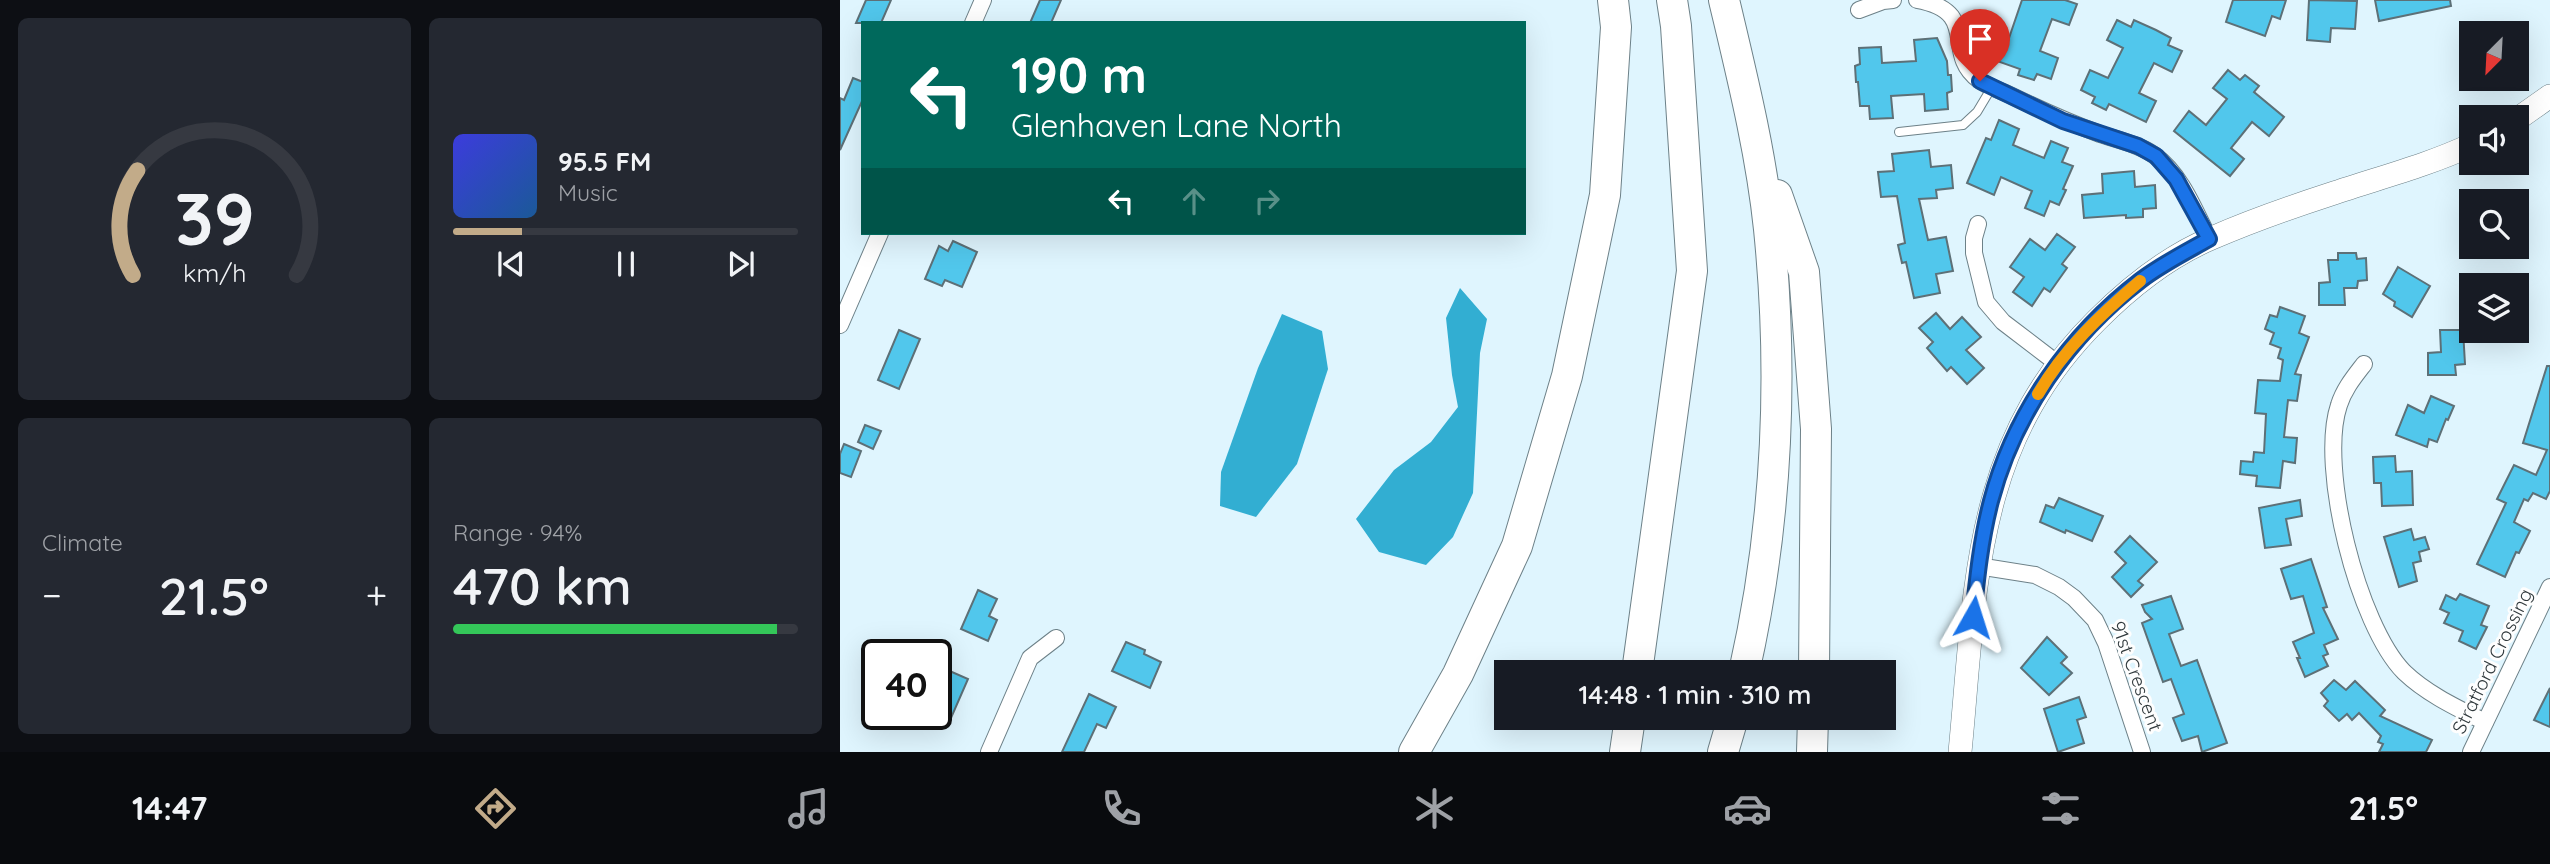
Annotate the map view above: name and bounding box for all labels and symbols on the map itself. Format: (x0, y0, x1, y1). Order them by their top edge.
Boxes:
pin (1950, 9, 2010, 81)
north arrow (2459, 21, 2529, 91)
position arrow (1936, 580, 2010, 654)
street label: Stratford Crossing (2446, 585, 2538, 737)
street label: 91st Crescent (2106, 618, 2168, 734)
speed limit sign: 40 (861, 639, 952, 730)

